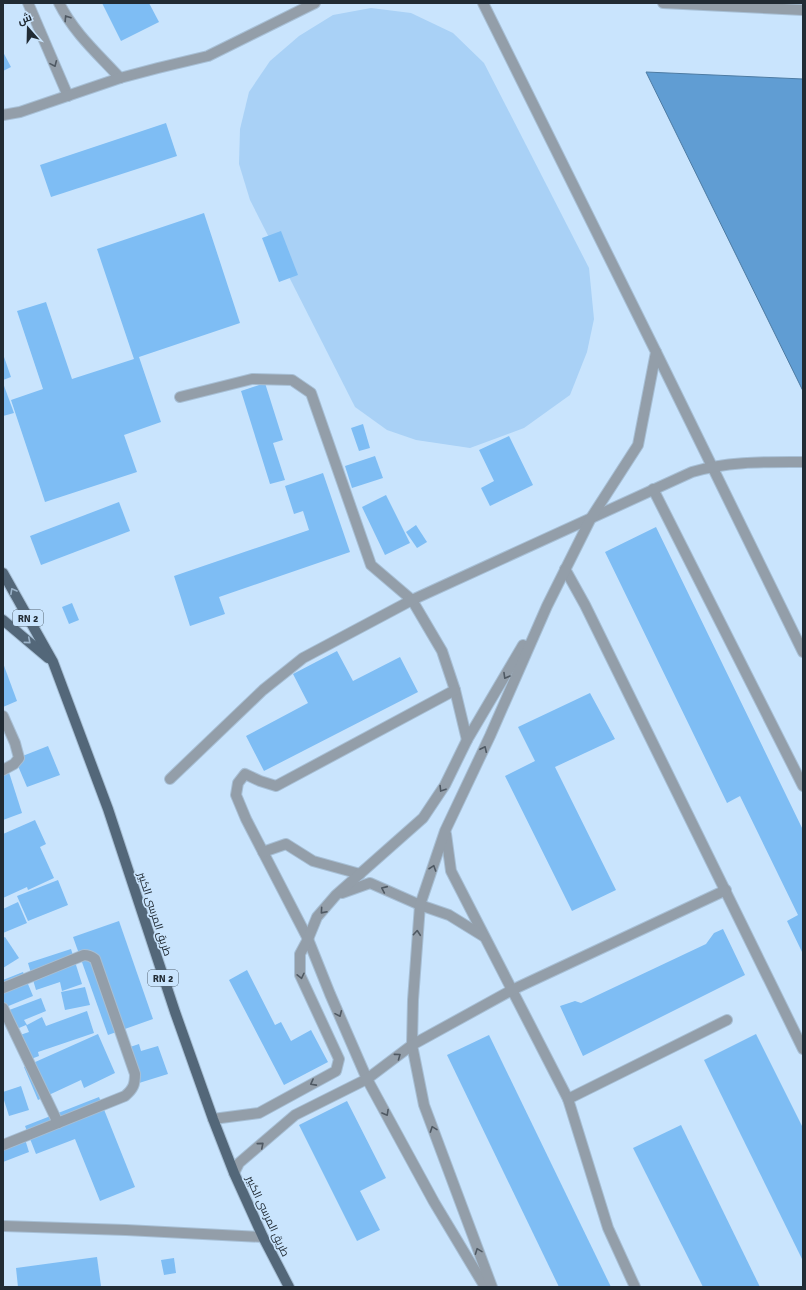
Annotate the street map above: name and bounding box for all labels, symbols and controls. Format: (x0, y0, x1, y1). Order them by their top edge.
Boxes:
north arrow (8, 8, 48, 48)
text: ش (16, 11, 34, 28)
one-way arrow (65, 15, 72, 22)
one-way arrow (50, 61, 58, 68)
one-way arrow (11, 588, 18, 595)
road number: RN 2 (13, 610, 43, 626)
one-way arrow (23, 637, 31, 644)
one-way arrow (503, 672, 510, 679)
one-way arrow (479, 745, 487, 753)
one-way arrow (440, 785, 447, 792)
one-way arrow (428, 865, 436, 872)
street label: طريق المرسى الكبير (135, 870, 174, 958)
one-way arrow (381, 886, 389, 894)
one-way arrow (320, 906, 327, 914)
one-way arrow (413, 930, 422, 936)
road number: RN 2 (148, 970, 178, 986)
one-way arrow (297, 972, 305, 979)
one-way arrow (334, 1011, 342, 1018)
one-way arrow (394, 1054, 401, 1061)
one-way arrow (310, 1078, 317, 1085)
one-way arrow (381, 1109, 388, 1116)
one-way arrow (429, 1125, 437, 1132)
one-way arrow (256, 1143, 263, 1150)
street label: طريق المرسى الكبير (243, 1173, 292, 1259)
one-way arrow (475, 1247, 483, 1254)

